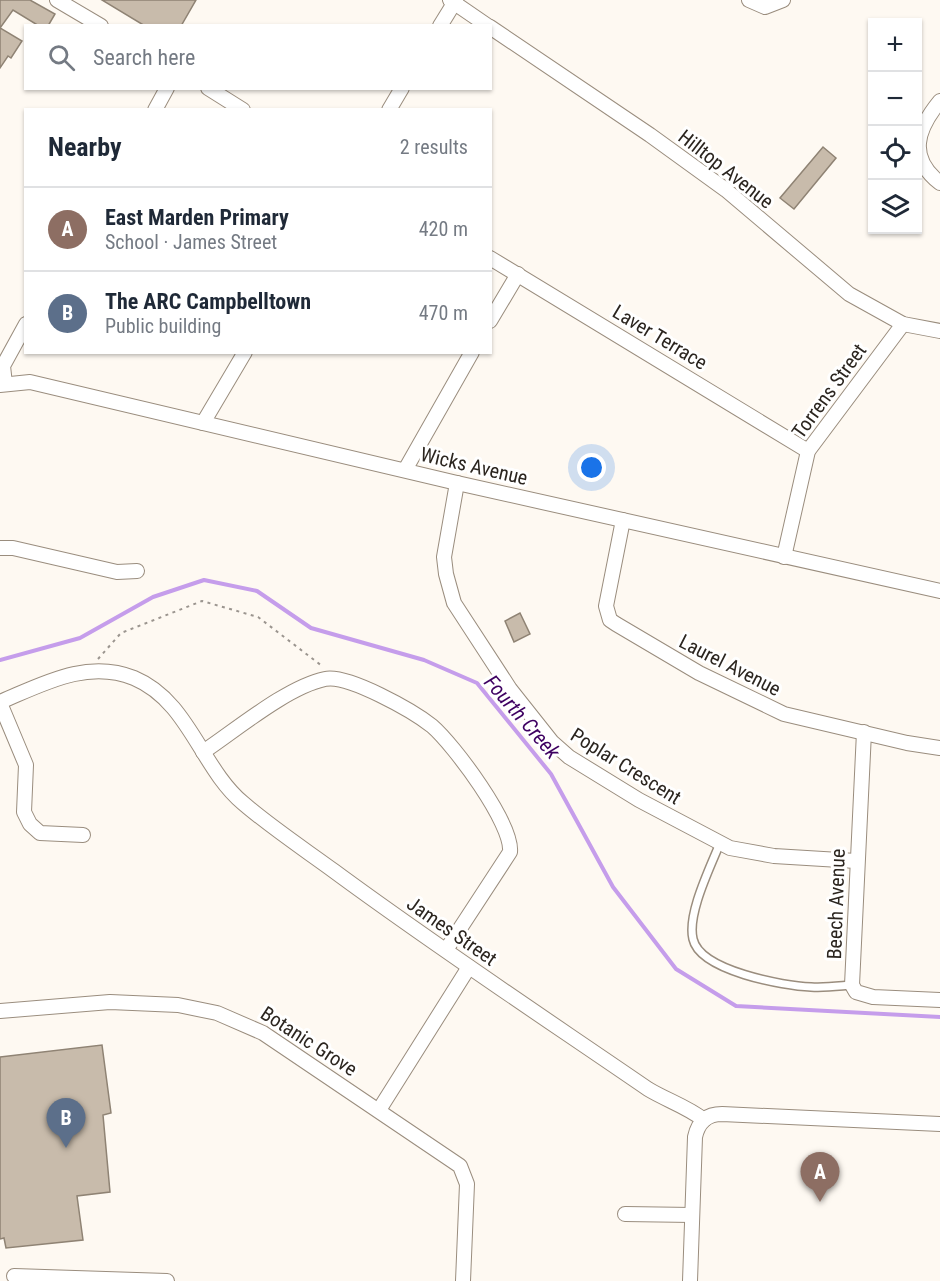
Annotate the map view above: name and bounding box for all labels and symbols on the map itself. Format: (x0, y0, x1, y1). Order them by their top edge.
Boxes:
street label: Hilltop Avenue (674, 124, 778, 214)
street label: Laver Terrace (608, 299, 712, 375)
street label: Torrens Street (787, 339, 871, 443)
street label: Wicks Avenue (418, 442, 530, 490)
your location (577, 453, 606, 482)
street label: Laurel Avenue (675, 629, 785, 701)
water label: Fourth Creek (479, 670, 565, 764)
street label: Poplar Crescent (566, 723, 686, 810)
street label: Beech Avenue (822, 848, 850, 960)
street label: James Street (402, 891, 502, 971)
street label: Botanic Grove (256, 1001, 362, 1081)
pin: B (46, 1098, 86, 1148)
pin: A (800, 1152, 840, 1202)

